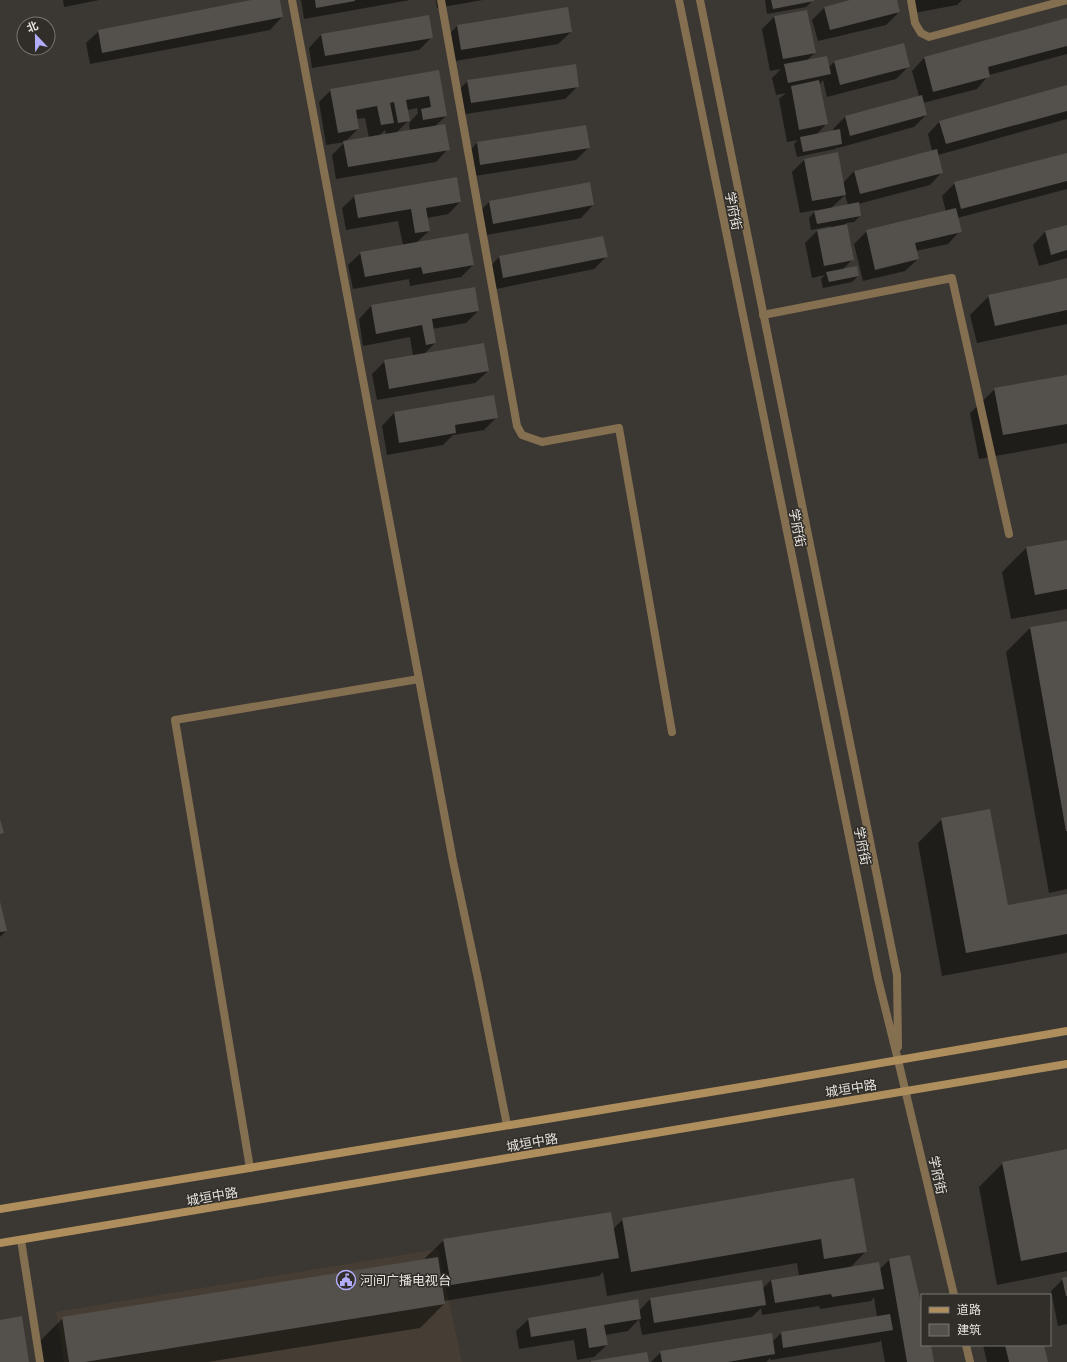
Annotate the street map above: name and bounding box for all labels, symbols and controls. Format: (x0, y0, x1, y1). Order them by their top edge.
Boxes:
north arrow (16, 16, 56, 56)
text: 北 (24, 17, 41, 37)
street label: 学府街 (719, 190, 747, 232)
street label: 学府街 (783, 507, 811, 549)
street label: 学府街 (848, 825, 876, 867)
street label: 城垣中路 (824, 1075, 878, 1103)
street label: 城垣中路 (505, 1129, 560, 1157)
street label: 学府街 (923, 1154, 951, 1196)
street label: 城垣中路 (185, 1183, 240, 1211)
public building icon: 河间广播电视台 (335, 1269, 357, 1291)
place label: 河间广播电视台 (360, 1271, 451, 1291)
legend (921, 1294, 1051, 1346)
text: 道路 (957, 1301, 981, 1320)
text: 建筑 (957, 1321, 981, 1340)

